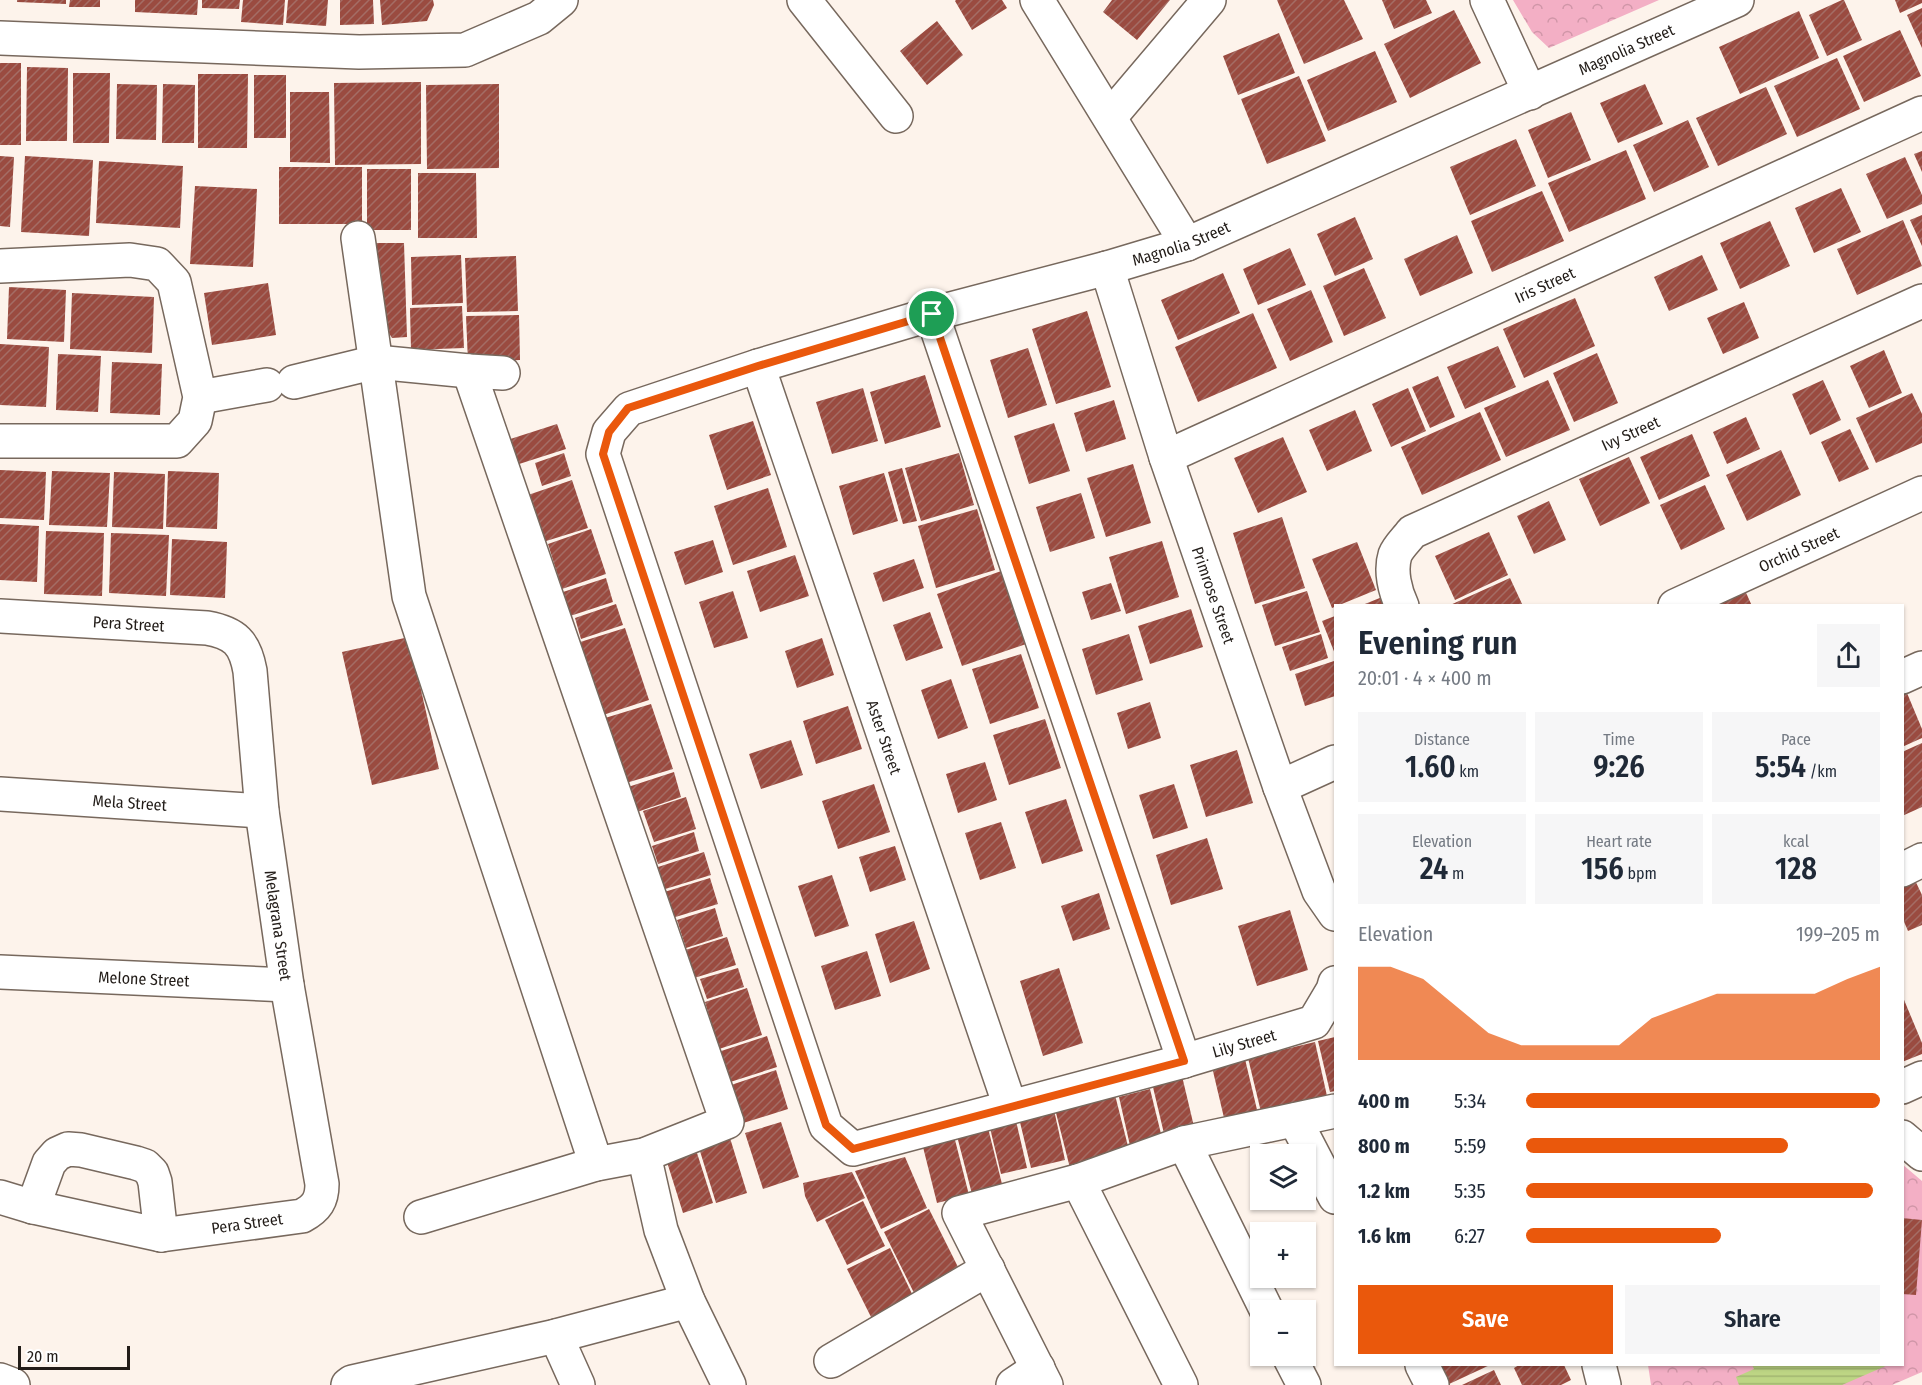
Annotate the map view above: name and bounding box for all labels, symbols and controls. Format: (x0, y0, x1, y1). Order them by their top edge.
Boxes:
street label: Magnolia Street (1576, 20, 1678, 79)
street label: Magnolia Street (1130, 217, 1234, 270)
street label: Iris Street (1512, 263, 1579, 307)
pin (906, 288, 957, 339)
icon: arrive (915, 297, 948, 330)
street label: Ivy Street (1599, 412, 1663, 455)
street label: Orchid Street (1756, 523, 1843, 576)
street label: Primrose Street (1188, 544, 1239, 647)
street label: Pera Street (92, 612, 166, 636)
text: Evening run (1358, 623, 1518, 663)
button: share (1817, 624, 1880, 687)
text: 20:01 · 4 × 400 m (1358, 666, 1492, 690)
street label: Aster Street (863, 698, 906, 777)
text: Distance (1414, 730, 1470, 749)
text: Time (1603, 730, 1635, 749)
text: Pace (1781, 730, 1811, 749)
text: 1.60 (1405, 749, 1456, 785)
text: 9:26 (1593, 749, 1645, 785)
text: 5:54 (1755, 749, 1806, 785)
text: km (1456, 762, 1479, 781)
text: /km (1806, 762, 1837, 781)
street label: Mela Street (92, 791, 168, 815)
text: Elevation (1412, 832, 1472, 851)
text: Heart rate (1586, 832, 1652, 851)
text: kcal (1783, 832, 1809, 851)
text: 24 (1420, 851, 1448, 887)
text: 156 (1581, 851, 1624, 887)
text: 128 (1775, 851, 1817, 887)
text: m (1448, 864, 1464, 883)
text: bpm (1624, 864, 1657, 883)
street label: Melagrana Street (261, 869, 295, 983)
text: Elevation (1358, 922, 1433, 946)
text: 199–205 m (1796, 922, 1880, 946)
street label: Melone Street (98, 967, 191, 991)
street label: Lily Street (1210, 1025, 1279, 1062)
text: 400 m (1358, 1089, 1410, 1113)
text: 5:34 (1454, 1089, 1486, 1113)
text: 800 m (1358, 1134, 1410, 1158)
text: 5:59 (1454, 1134, 1486, 1158)
map controls (1250, 1144, 1316, 1366)
button: layers (1250, 1144, 1316, 1210)
text: 1.2 km (1358, 1179, 1410, 1203)
text: 5:35 (1454, 1179, 1486, 1203)
street label: Pera Street (210, 1209, 285, 1238)
button: + (1250, 1222, 1316, 1288)
text: 1.6 km (1358, 1224, 1411, 1248)
text: 6:27 (1454, 1224, 1485, 1248)
button: Save (1358, 1285, 1613, 1354)
button: Share (1625, 1285, 1880, 1354)
button: − (1250, 1300, 1316, 1366)
scale bar (18, 1343, 130, 1370)
text: 20 m (27, 1347, 58, 1366)

